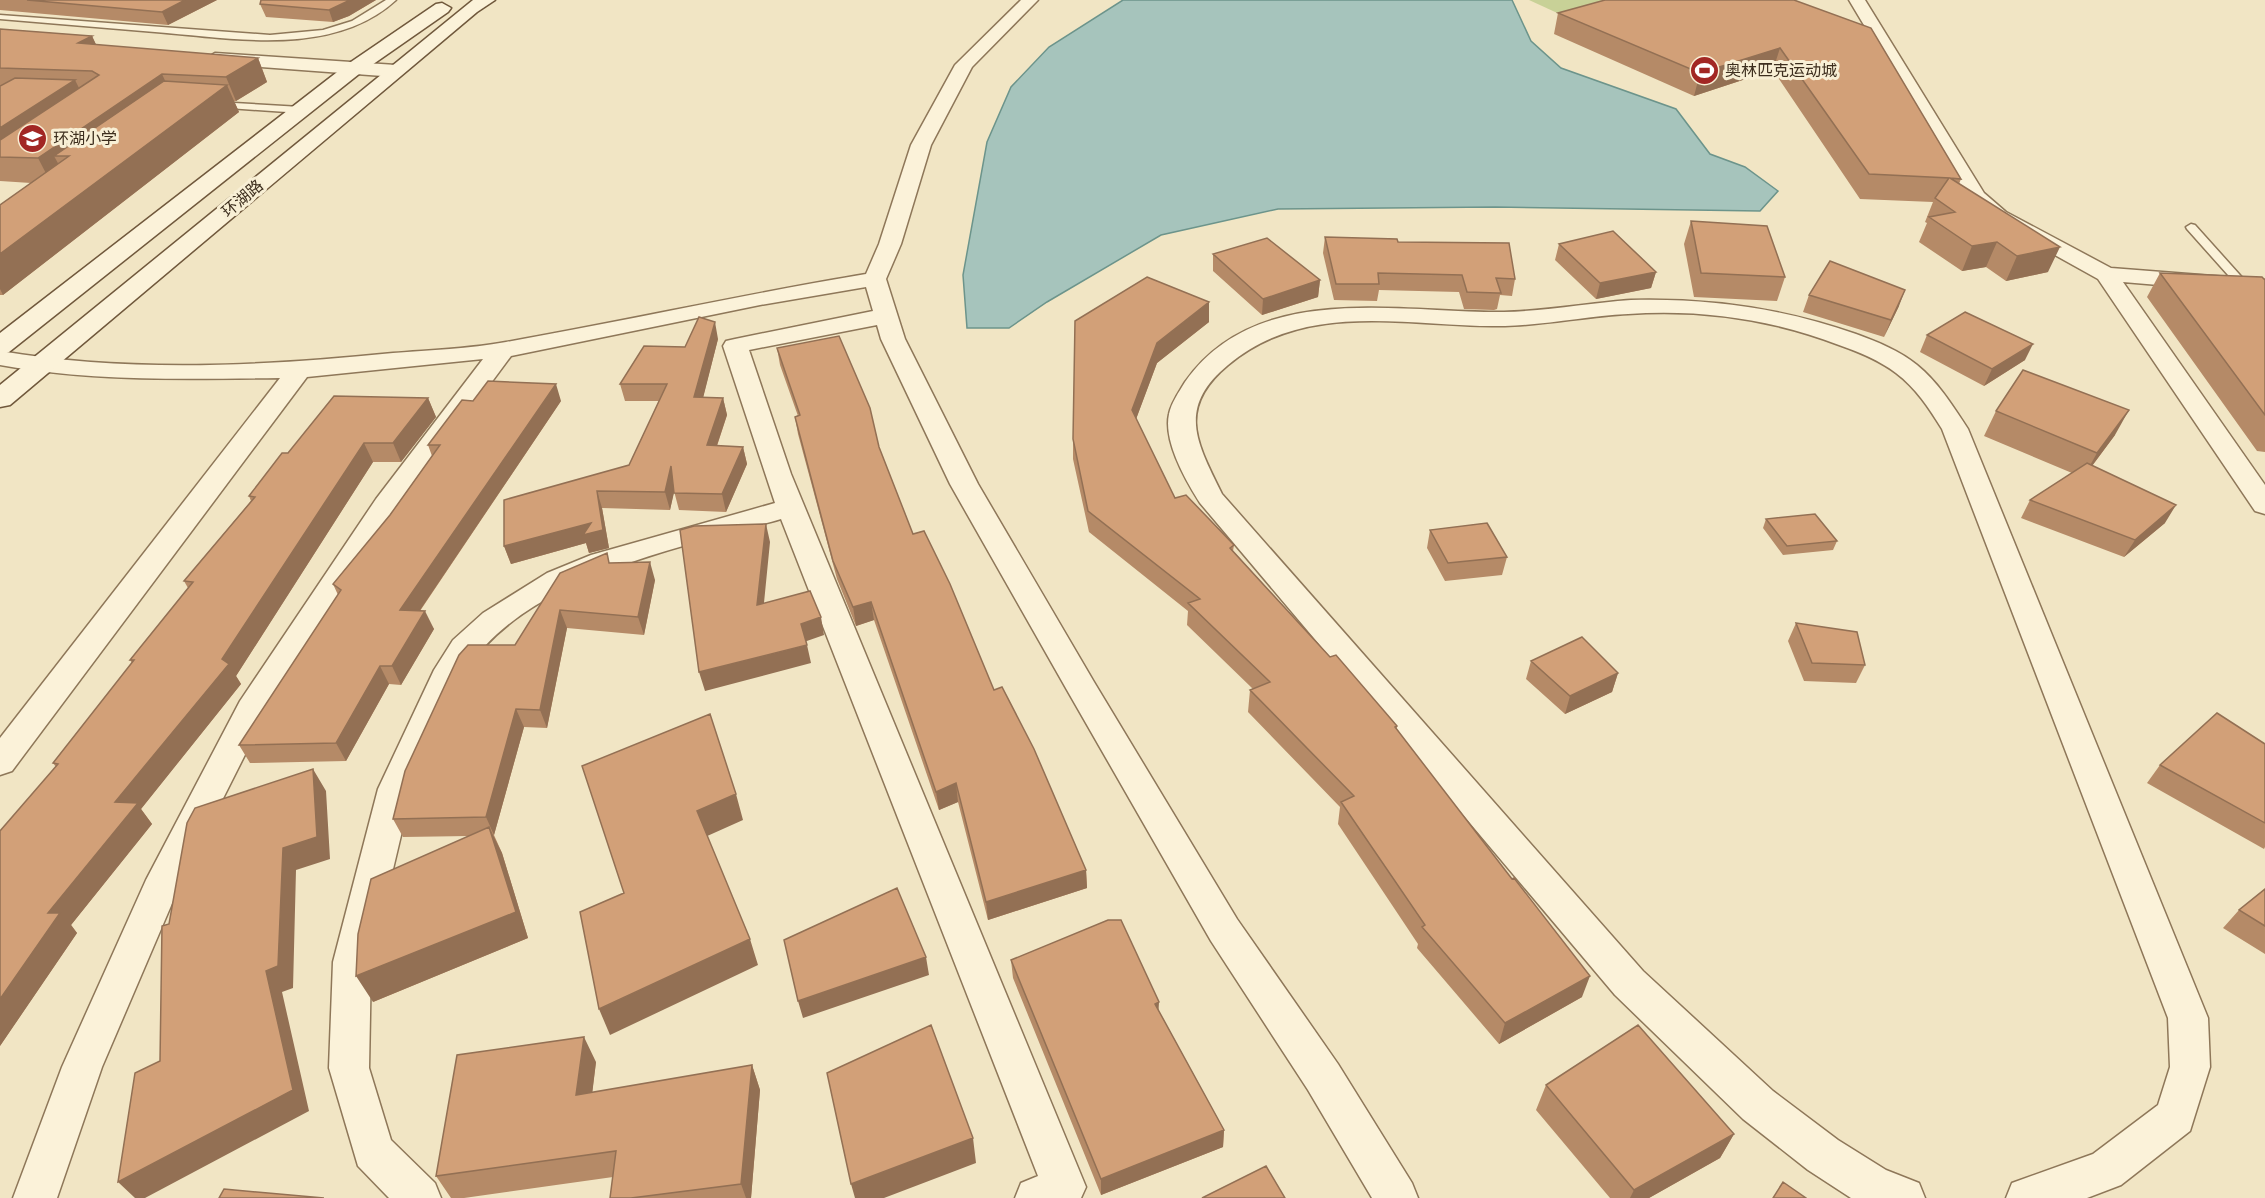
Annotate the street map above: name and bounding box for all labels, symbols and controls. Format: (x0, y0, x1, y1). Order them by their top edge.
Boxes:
sports icon: 奥林匹克运动城 (1688, 54, 1720, 86)
place label: 奥林匹克运动城 (1725, 59, 1837, 83)
school or university icon: 环湖小学 (16, 122, 48, 154)
place label: 环湖小学 (53, 127, 117, 151)
street label: 环湖路 (217, 174, 269, 223)

